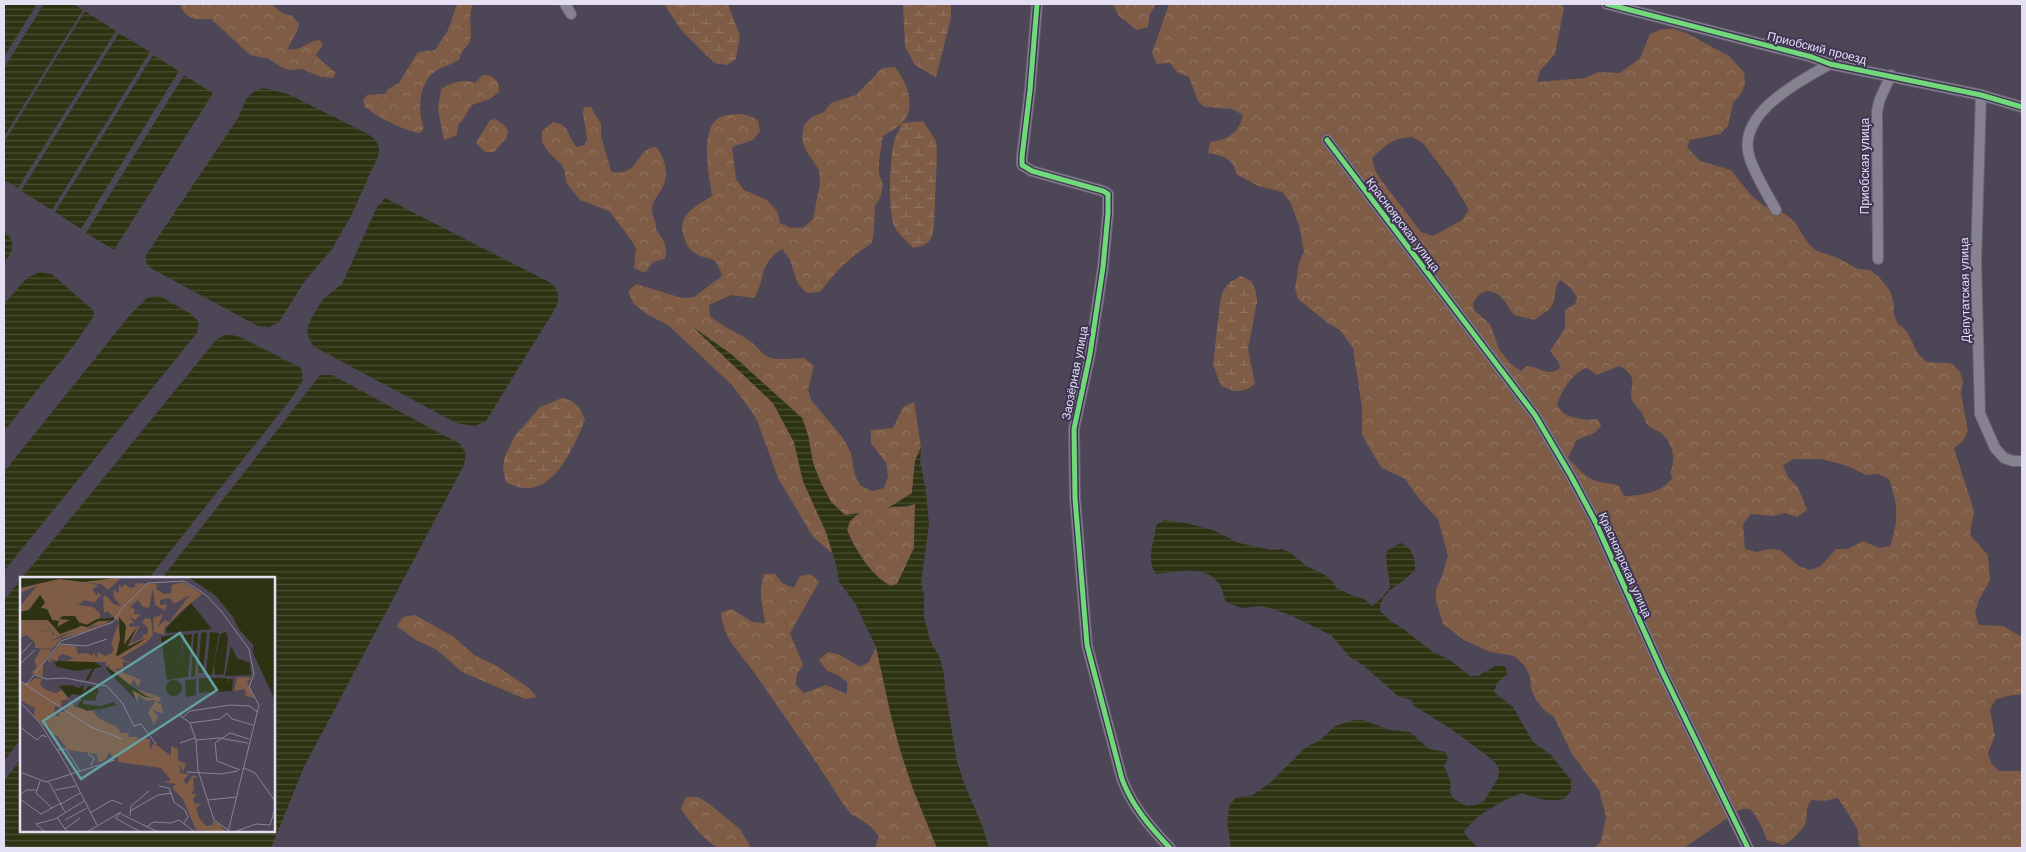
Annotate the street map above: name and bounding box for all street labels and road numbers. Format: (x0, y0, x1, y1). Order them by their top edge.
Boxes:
street label: Приобский проезд (1766, 29, 1868, 67)
street label: Приобская улица (1858, 117, 1872, 214)
street label: Красноярская улица (1363, 175, 1443, 275)
street label: Депутатская улица (1957, 237, 1973, 343)
street label: Заозёрная улица (1059, 325, 1091, 421)
street label: Красноярская улица (1595, 510, 1655, 620)

